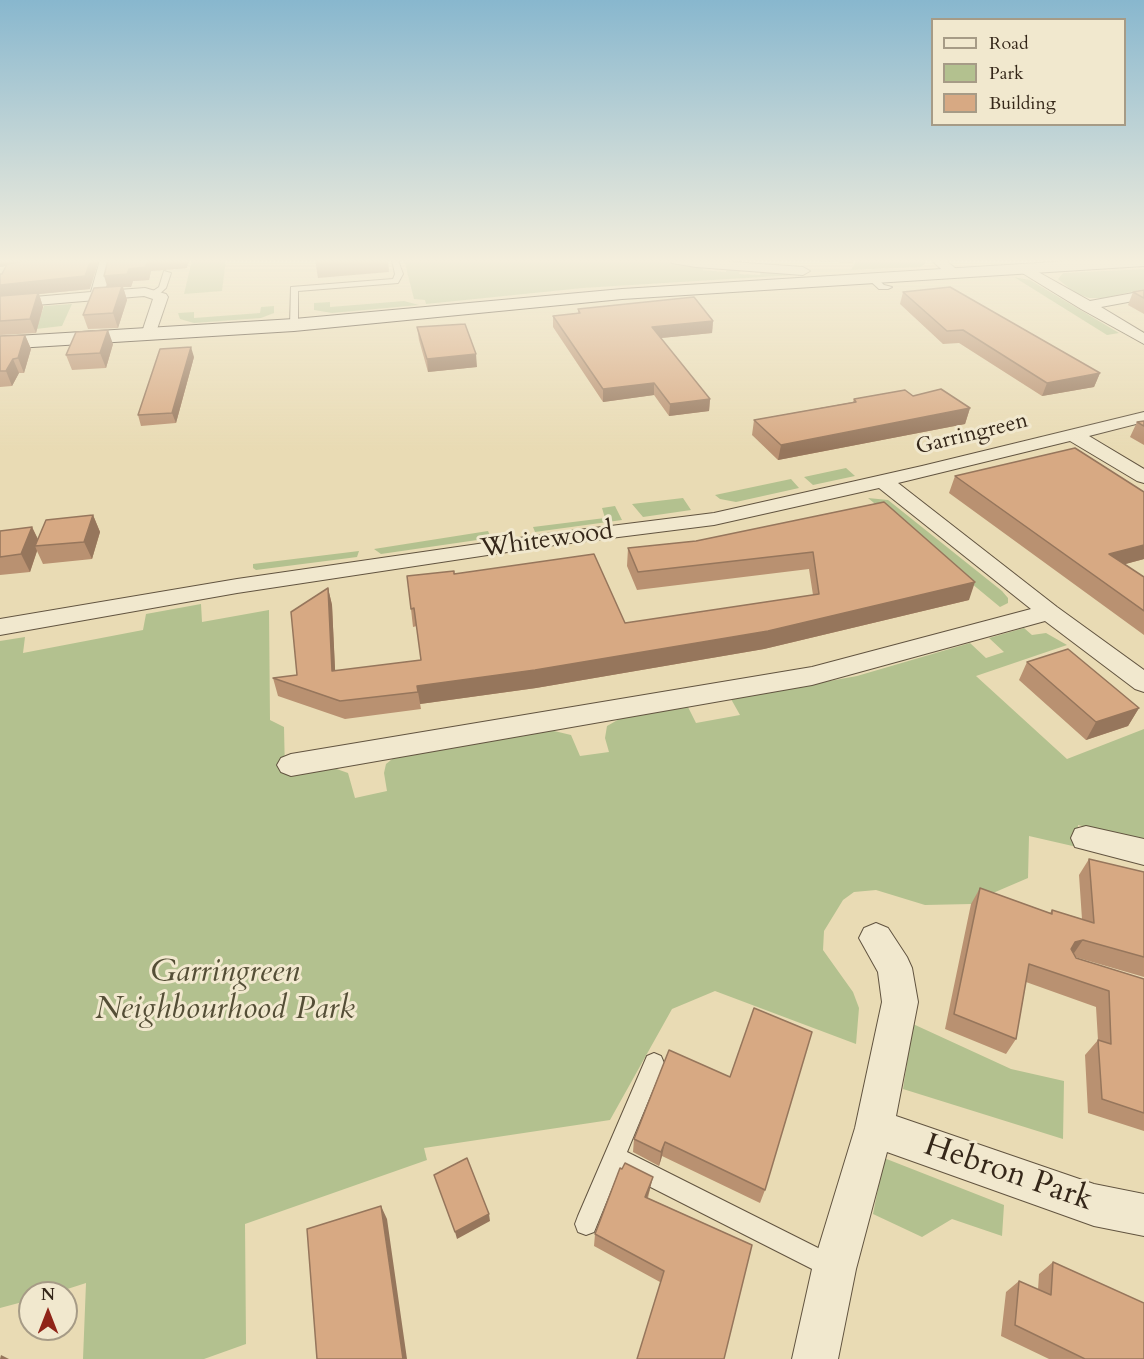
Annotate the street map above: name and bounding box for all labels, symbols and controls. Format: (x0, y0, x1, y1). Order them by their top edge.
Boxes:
legend (931, 18, 1126, 126)
text: Road (989, 31, 1029, 56)
text: Park (989, 61, 1024, 86)
text: Building (989, 91, 1056, 116)
street label: Garringreen (913, 408, 1031, 462)
street label: Whitewood (479, 516, 615, 566)
park label: Garringreen Neighbourhood Park (95, 955, 355, 1030)
street label: Hebron Park (919, 1127, 1097, 1221)
north arrow (18, 1281, 78, 1341)
text: N (41, 1284, 55, 1306)

